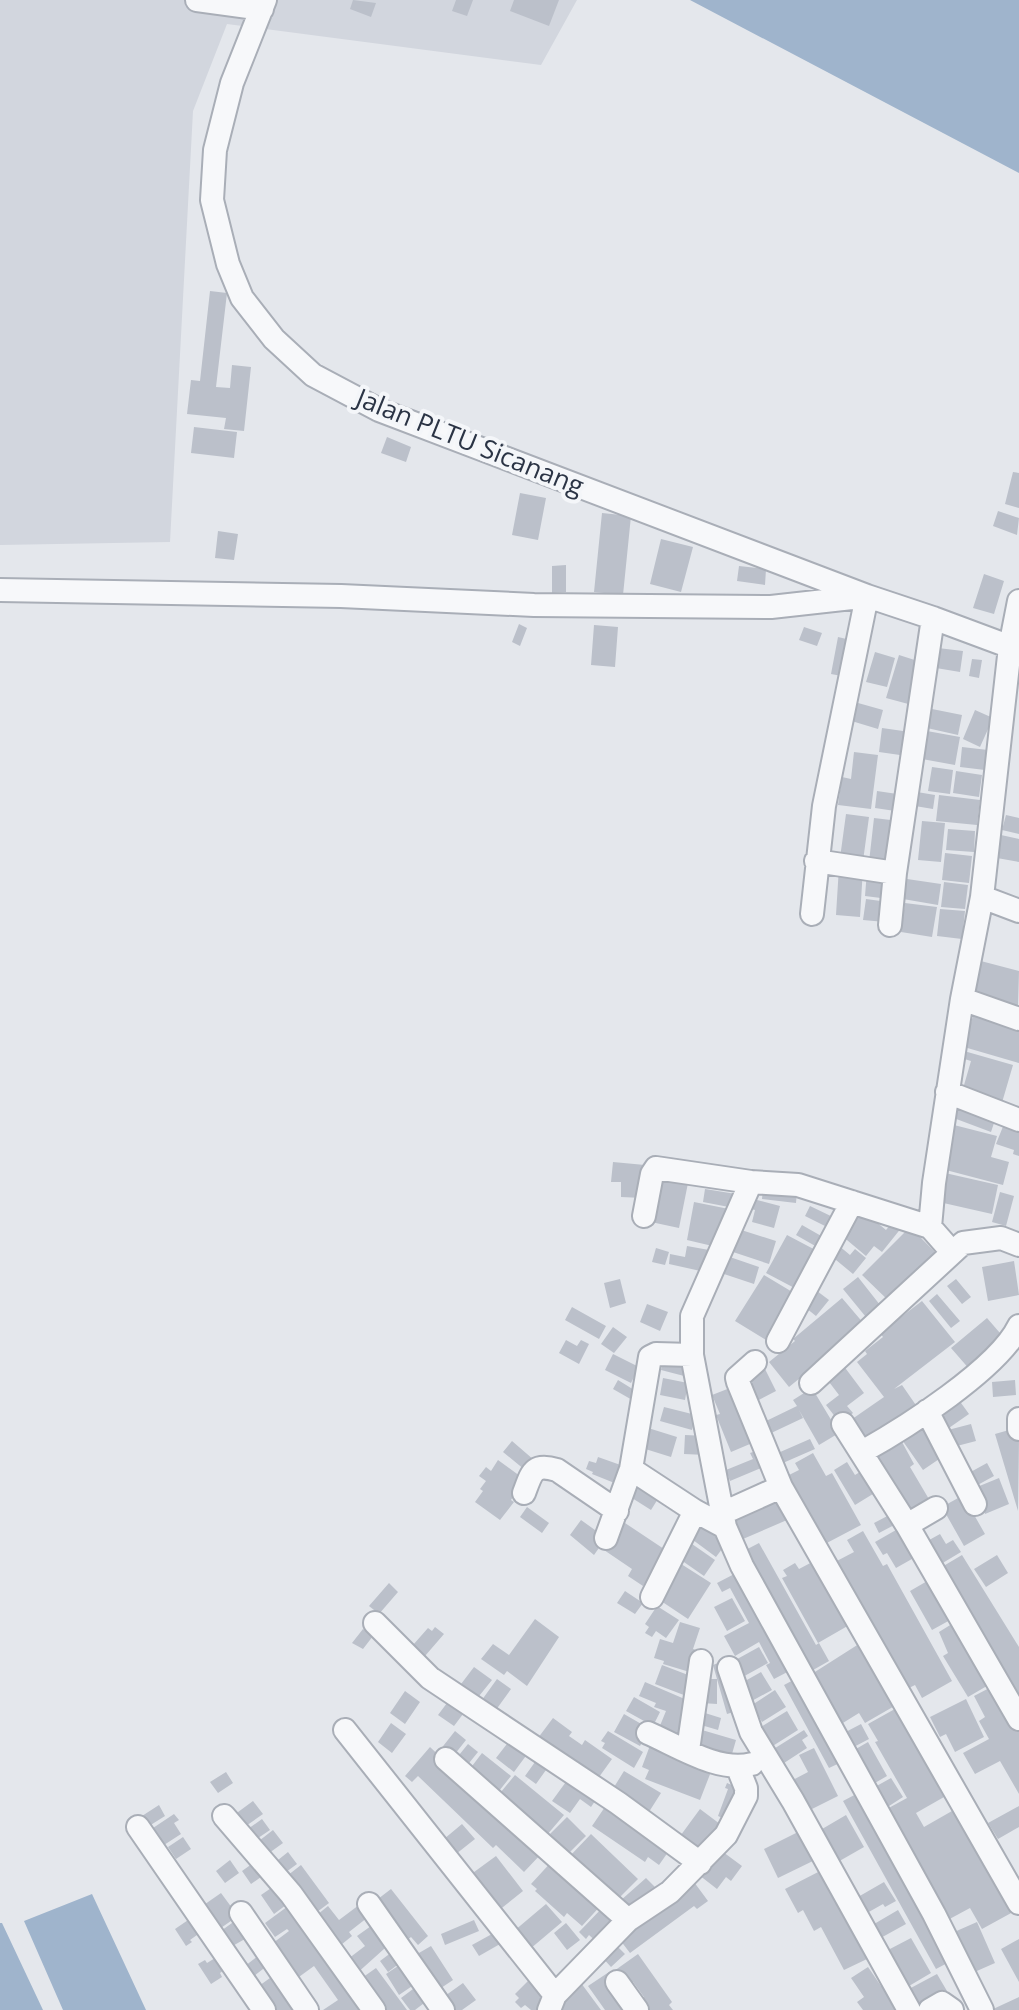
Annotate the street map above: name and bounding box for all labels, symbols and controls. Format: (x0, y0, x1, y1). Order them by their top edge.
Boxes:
street label: Jalan PLTU Sicanang (348, 378, 590, 503)

